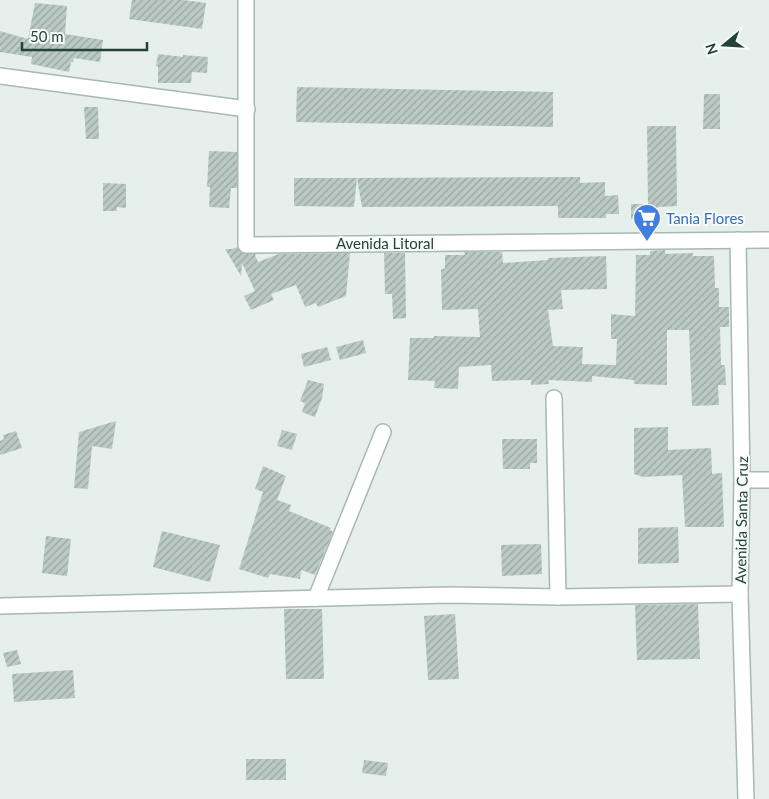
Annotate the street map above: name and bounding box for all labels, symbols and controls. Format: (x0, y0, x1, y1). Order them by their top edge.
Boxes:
scale bar (22, 20, 148, 52)
north arrow (699, 20, 749, 70)
text: 50 m (30, 27, 64, 45)
text: N (701, 41, 721, 57)
supermarket icon: Tania Flores (632, 203, 662, 242)
place label: Tania Flores (666, 209, 744, 227)
street label: Avenida Litoral (336, 234, 434, 252)
street label: Avenida Santa Cruz (731, 456, 751, 584)

